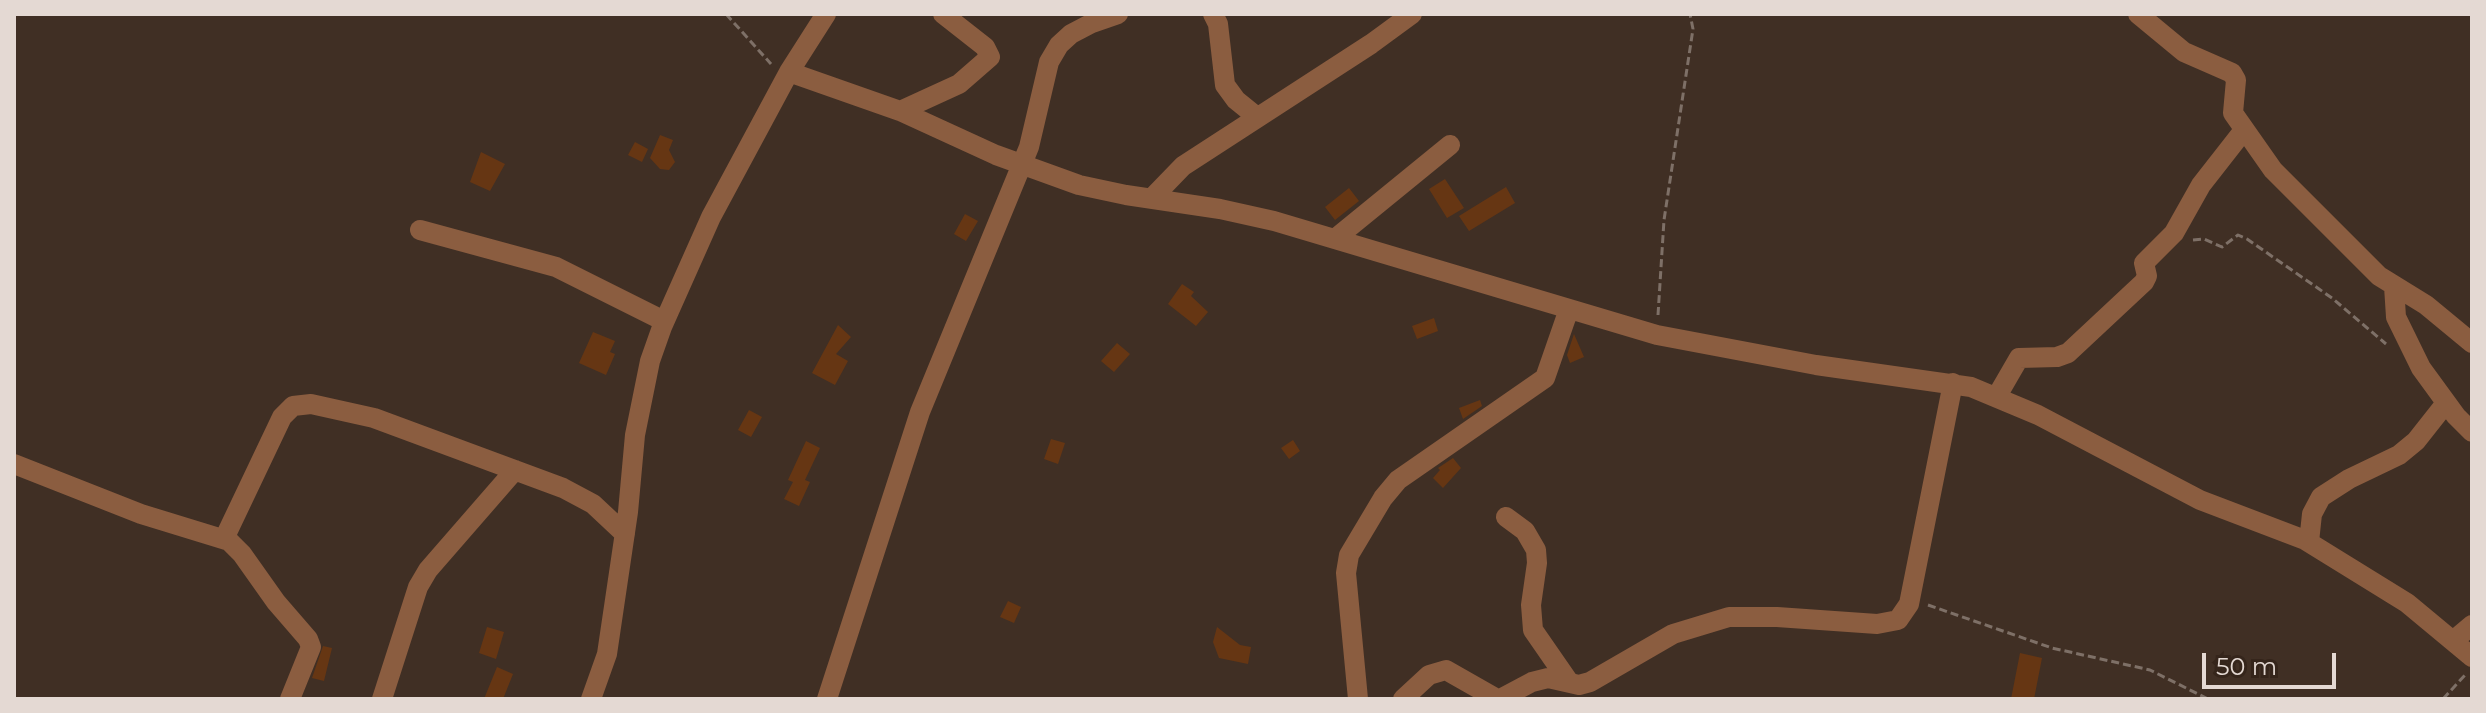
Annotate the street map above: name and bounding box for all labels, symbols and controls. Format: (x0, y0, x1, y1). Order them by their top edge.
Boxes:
scale bar (2206, 637, 2340, 687)
text: 50 m (2216, 652, 2277, 681)

